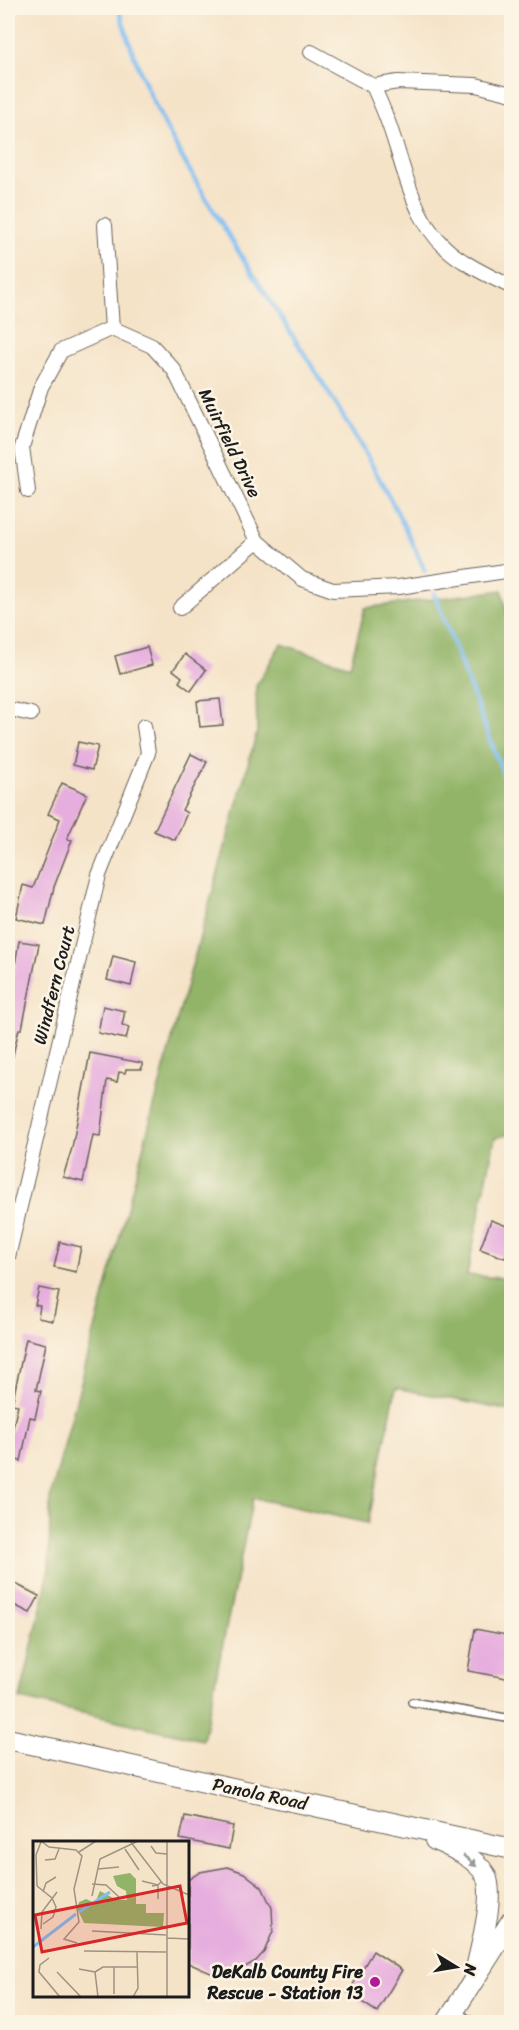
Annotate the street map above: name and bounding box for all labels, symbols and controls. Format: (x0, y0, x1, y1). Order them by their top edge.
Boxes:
street label: Muirfield Drive (190, 383, 270, 503)
street label: Windfern Court (24, 922, 84, 1048)
street label: Panola Road (210, 1768, 312, 1820)
inset map (33, 1841, 189, 1997)
one-way arrow (462, 1854, 478, 1867)
north arrow (426, 1937, 486, 1997)
place label: DeKalb County Fire Rescue - Station 13 (207, 1956, 363, 2009)
text: N (455, 1961, 486, 1979)
marker: DeKalb County Fire Rescue - Station 13 (368, 1975, 382, 1989)

